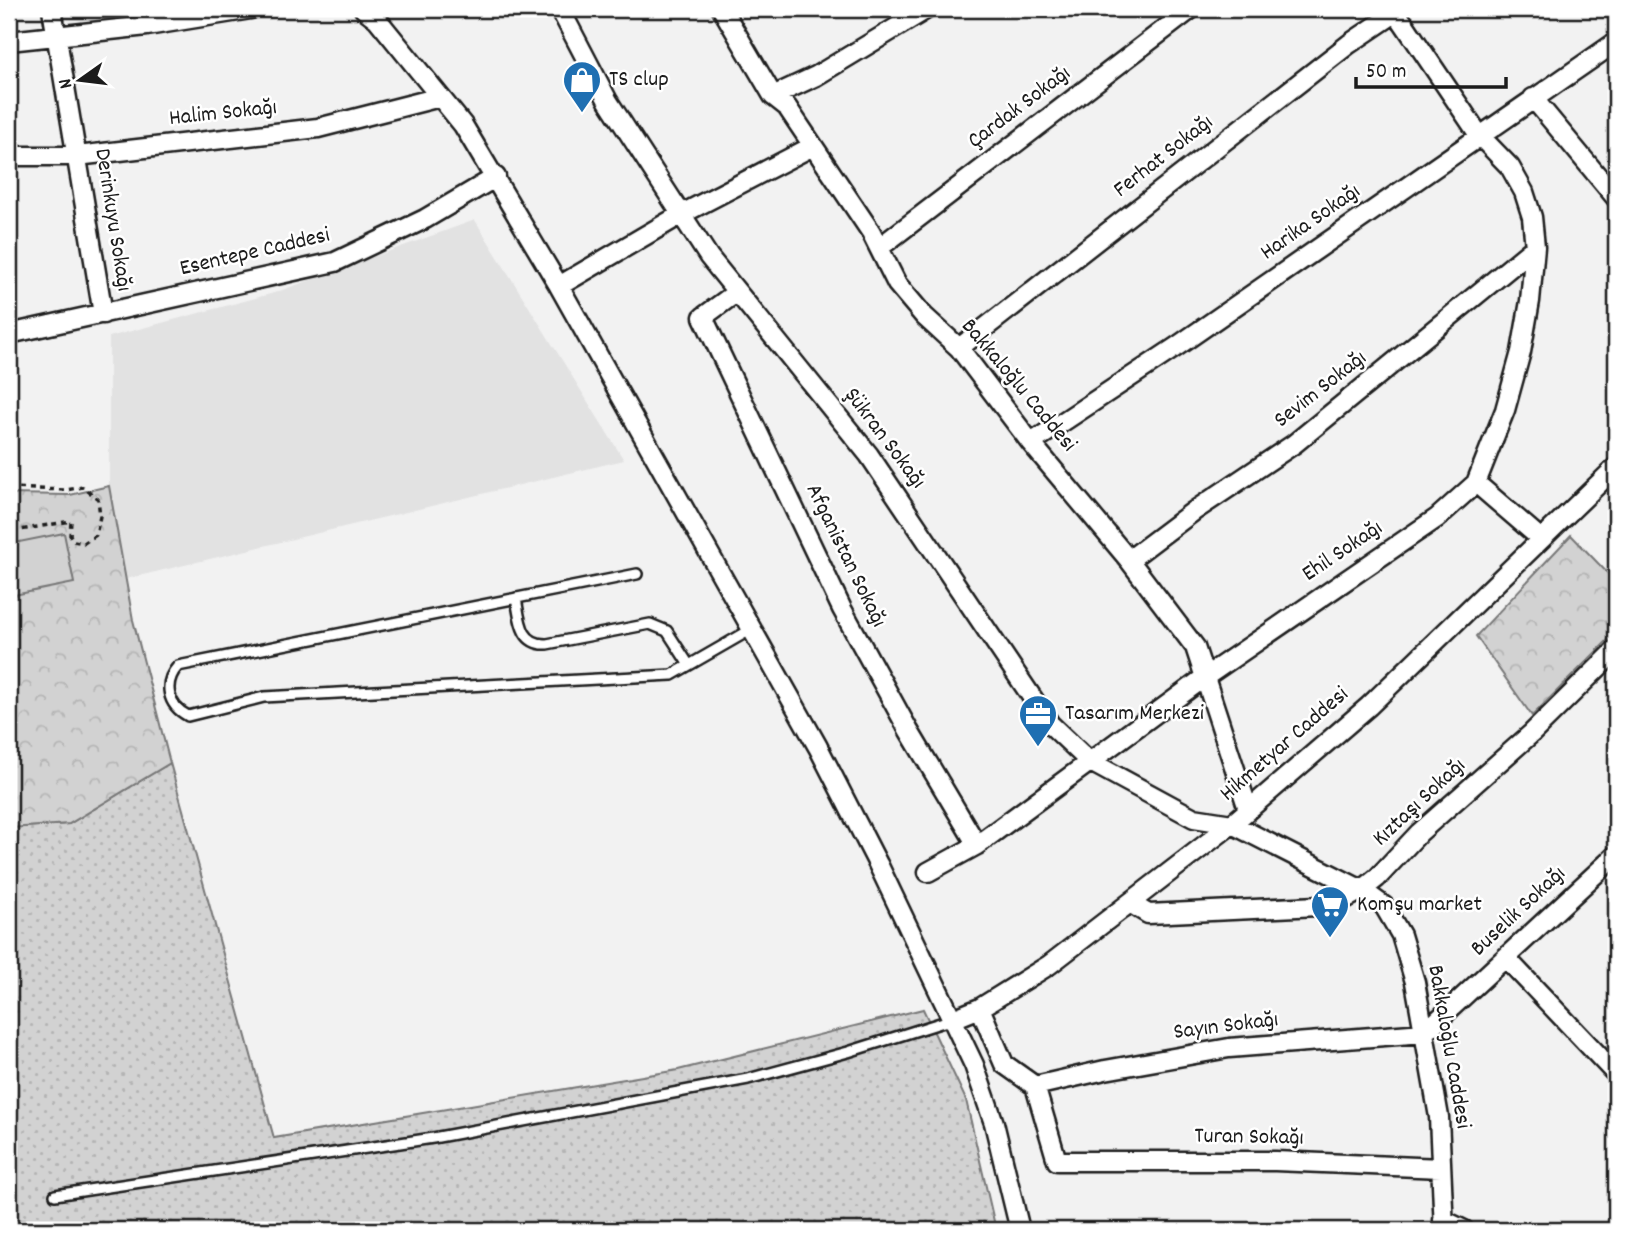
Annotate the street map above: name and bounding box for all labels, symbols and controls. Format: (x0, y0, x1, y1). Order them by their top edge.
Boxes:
north arrow (46, 46, 116, 116)
scale bar (1356, 46, 1506, 90)
street label: Çardak Sokağı (962, 58, 1078, 158)
text: 50 m (1366, 58, 1406, 88)
shop icon: TS clup (561, 59, 603, 114)
place label: TS clup (609, 64, 669, 97)
text: N (53, 75, 81, 91)
street label: Halim Sokağı (167, 92, 279, 136)
street label: Ferhat Sokağı (1107, 107, 1221, 207)
street label: Derinkuyu Sokağı (84, 146, 140, 294)
street label: Harika Sokağı (1254, 176, 1368, 270)
street label: Esentepe Caddesi (177, 220, 333, 286)
street label: Bakkaloğlu Caddesi (952, 312, 1084, 460)
street label: Sevim Sokağı (1267, 343, 1375, 437)
street label: Şükran Sokağı (835, 382, 933, 496)
street label: Afganistan Sokağı (796, 479, 894, 633)
street label: Ehil Sokağı (1296, 513, 1390, 591)
street label: Hikmetyar Caddesi (1213, 680, 1357, 810)
office icon: Tasarım Merkezi (1017, 693, 1059, 748)
place label: Tasarım Merkezi (1065, 698, 1204, 731)
street label: Kıztaşı Sokağı (1366, 751, 1474, 855)
street label: Buselik Sokağı (1464, 859, 1574, 965)
supermarket icon: Komşu market (1309, 884, 1351, 939)
place label: Komşu market (1357, 889, 1482, 922)
street label: Bakkaloğlu Caddesi (1417, 963, 1479, 1131)
street label: Sayın Sokağı (1172, 1004, 1280, 1050)
street label: Turan Sokağı (1194, 1121, 1304, 1155)

